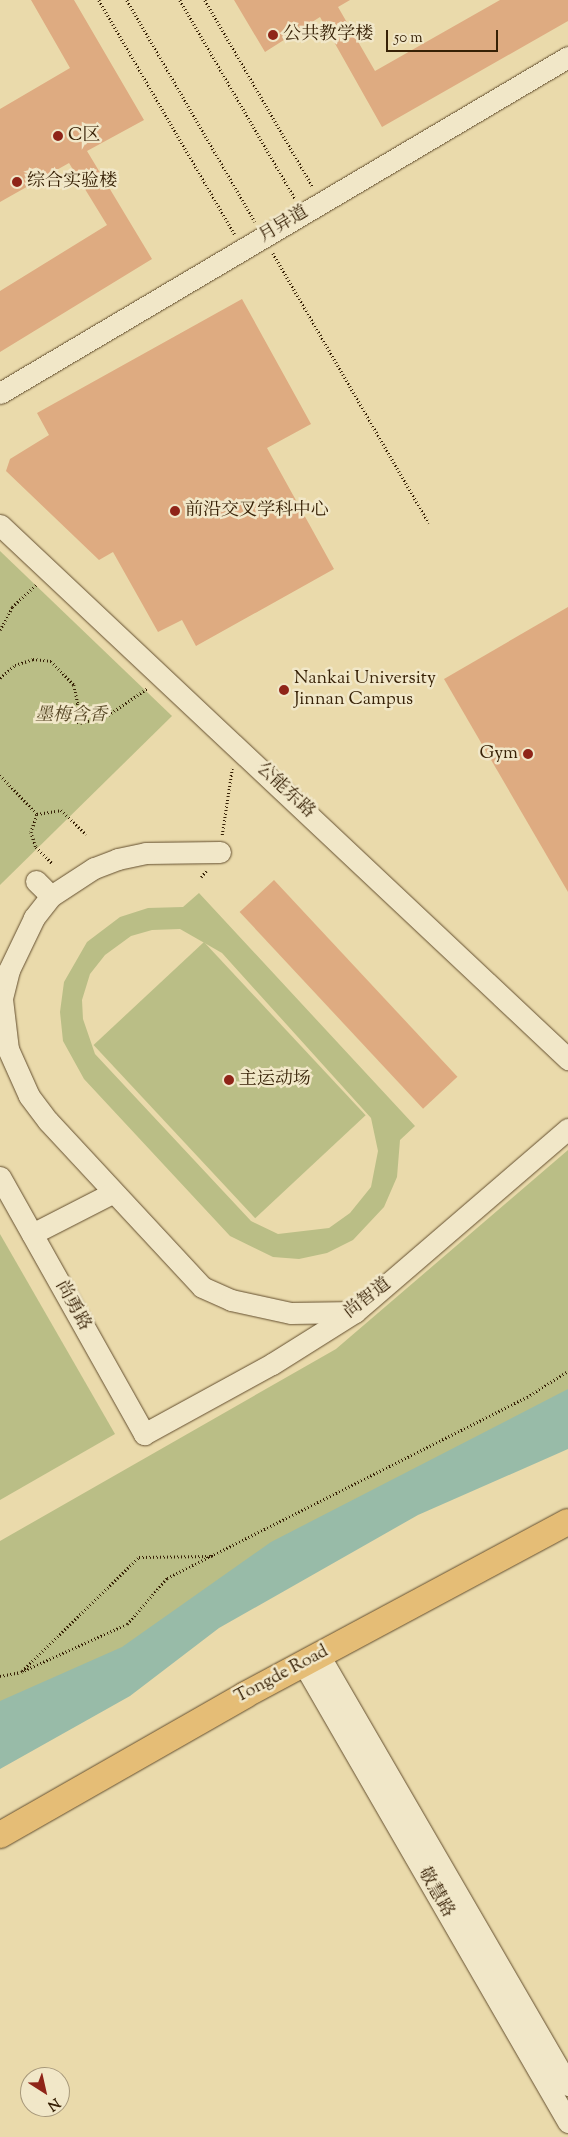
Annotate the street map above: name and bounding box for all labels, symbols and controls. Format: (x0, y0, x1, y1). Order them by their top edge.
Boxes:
scale bar (388, 20, 500, 52)
place label: 公共教学楼 (283, 24, 373, 46)
text: 50 m (394, 28, 423, 49)
marker: 公共教学楼 (267, 29, 279, 41)
place label: C区 (68, 125, 101, 147)
marker: C区 (52, 130, 64, 142)
place label: 综合实验楼 (27, 171, 117, 193)
marker: 综合实验楼 (11, 176, 23, 188)
street label: 月异道 (255, 202, 313, 248)
place label: 前沿交叉学科中心 (185, 500, 329, 522)
marker: 前沿交叉学科中心 (169, 505, 181, 517)
place label: Nankai University Jinnan Campus (294, 669, 436, 712)
marker: Nankai University Jinnan Campus (278, 684, 290, 696)
park label: 墨梅含香 (35, 705, 107, 727)
place label: Gym (479, 743, 518, 765)
marker: Gym (522, 748, 534, 760)
street label: 公能东路 (251, 759, 319, 823)
place label: 主运动场 (239, 1069, 311, 1091)
marker: 主运动场 (223, 1074, 235, 1086)
street label: 尚智道 (340, 1274, 396, 1324)
street label: 尚勇路 (49, 1277, 95, 1335)
street label: Tongde Road (232, 1641, 332, 1709)
street label: 敬慧路 (412, 1864, 458, 1922)
north arrow (20, 2067, 70, 2117)
text: N (43, 2092, 63, 2115)

